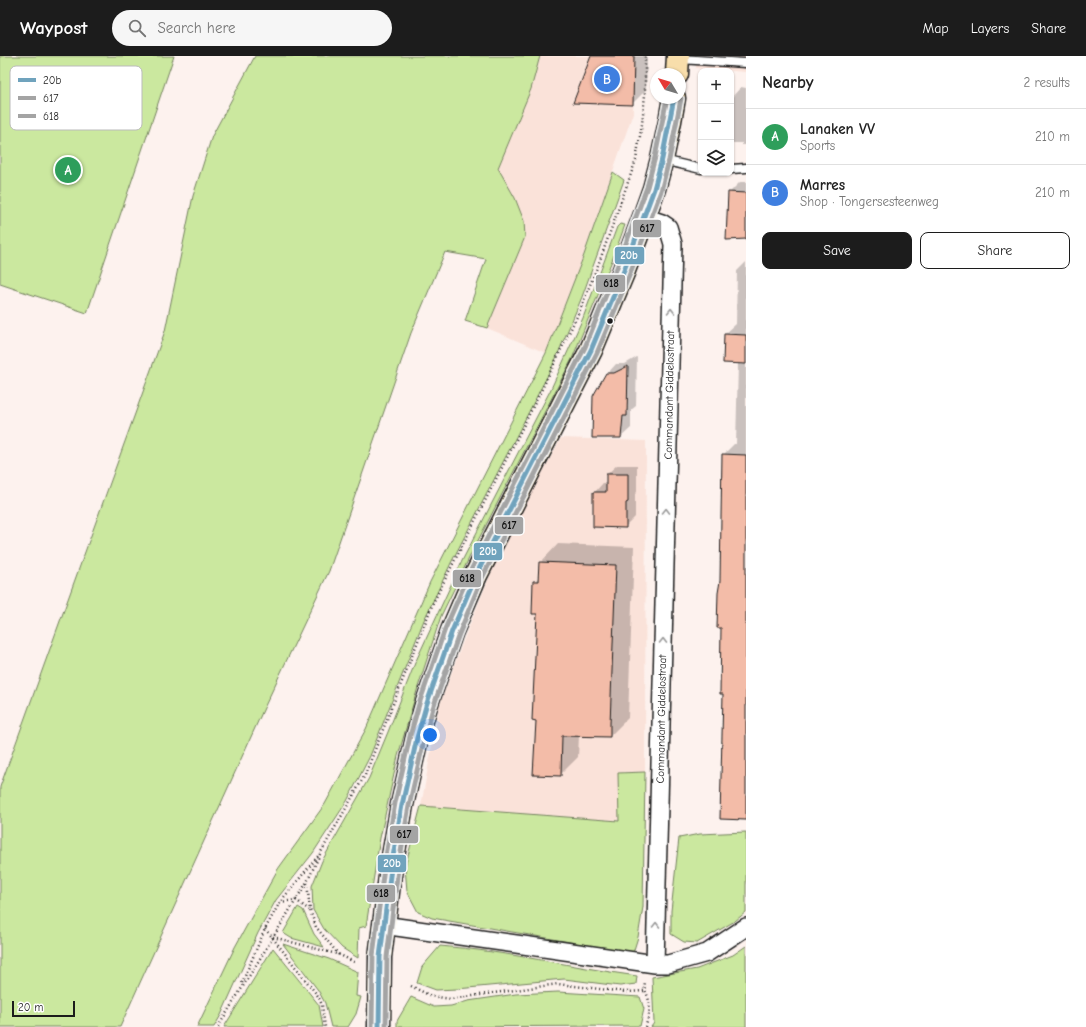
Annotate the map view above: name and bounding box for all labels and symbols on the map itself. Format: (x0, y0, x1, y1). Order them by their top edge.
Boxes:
pin: B (594, 64, 620, 94)
legend (10, 66, 142, 130)
north arrow (650, 68, 686, 104)
text: 20b (43, 74, 61, 87)
text: 617 (43, 92, 59, 105)
text: 618 (43, 110, 59, 123)
pin: A (55, 155, 81, 185)
line badge: 617 (632, 219, 662, 238)
text: 617 (639, 222, 655, 235)
line badge: 20b (614, 246, 645, 265)
text: 20b (620, 249, 638, 262)
line badge: 618 (595, 274, 626, 293)
text: 618 (603, 277, 619, 290)
one-way arrow (667, 308, 675, 314)
unlabelled marker (605, 316, 615, 326)
street label: Commandant Giddelostraat (662, 330, 677, 460)
one-way arrow (662, 508, 670, 514)
line badge: 617 (494, 516, 524, 535)
text: 617 (501, 519, 517, 532)
line badge: 20b (473, 542, 503, 561)
text: 20b (479, 545, 497, 558)
line badge: 618 (452, 569, 482, 588)
text: 618 (459, 572, 475, 585)
one-way arrow (659, 638, 667, 644)
street label: Commandant Giddelostraat (654, 654, 669, 784)
your location (420, 725, 440, 745)
line badge: 617 (389, 825, 419, 844)
text: 617 (396, 828, 412, 841)
line badge: 20b (377, 854, 407, 873)
text: 20b (383, 857, 401, 870)
line badge: 618 (366, 884, 396, 903)
text: 618 (373, 887, 389, 900)
one-way arrow (652, 922, 660, 928)
scale bar (12, 999, 75, 1018)

